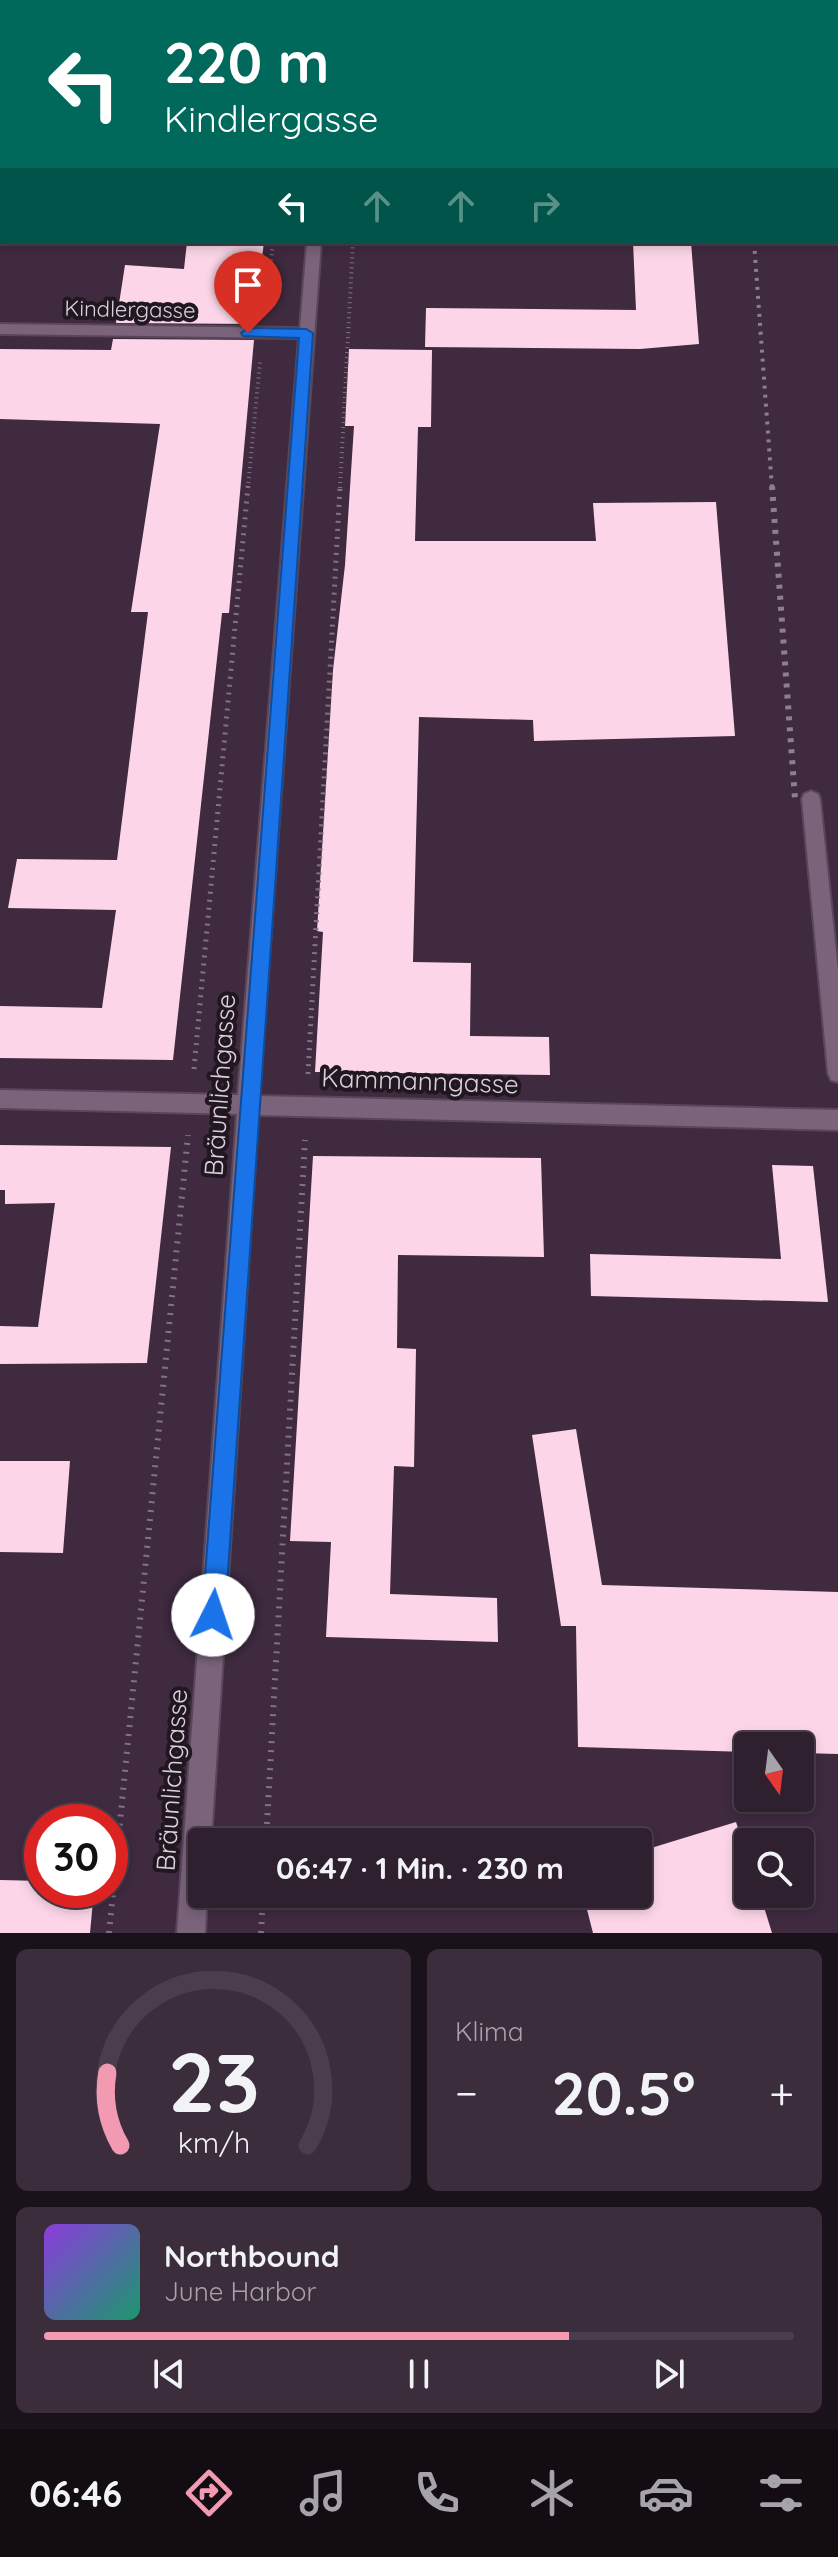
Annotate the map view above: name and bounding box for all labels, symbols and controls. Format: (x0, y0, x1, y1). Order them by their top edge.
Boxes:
text: 220 m (164, 27, 329, 97)
icon: left (32, 32, 136, 136)
text: Kindlergasse (164, 96, 378, 141)
icon: left (271, 184, 315, 228)
icon: ahead (355, 184, 399, 228)
icon: ahead (439, 184, 483, 228)
icon: right (523, 184, 567, 228)
pin (214, 251, 282, 333)
icon: arrive (226, 263, 270, 307)
street label: Kindlergasse (64, 294, 196, 324)
street label: Bräunlichgasse (197, 993, 242, 1177)
street label: Kammanngasse (321, 1061, 519, 1100)
position arrow (171, 1573, 255, 1657)
street label: Bräunlichgasse (149, 1688, 194, 1872)
north arrow (734, 1732, 814, 1812)
map controls (734, 1732, 814, 1908)
speed limit sign: 30 (24, 1804, 128, 1908)
button: search (734, 1828, 814, 1908)
text: 06:47 · 1 Min. · 230 m (276, 1849, 564, 1887)
text: Klima (455, 2015, 524, 2048)
text: 23 (167, 2029, 260, 2133)
text: 20.5° (552, 2055, 696, 2130)
text: − (455, 2065, 478, 2120)
text: + (769, 2065, 794, 2120)
text: km/h (177, 2124, 250, 2160)
text: Northbound (164, 2237, 340, 2275)
text: June Harbor (164, 2275, 316, 2308)
icon: previous (147, 2352, 191, 2396)
icon: pause (397, 2352, 441, 2396)
icon: next (647, 2352, 691, 2396)
icon: directions (181, 2465, 237, 2521)
icon: music (295, 2465, 351, 2521)
icon: phone (409, 2465, 465, 2521)
icon: climate (524, 2465, 580, 2521)
icon: car (638, 2465, 694, 2521)
icon: filters (753, 2465, 809, 2521)
text: 06:46 (29, 2471, 122, 2516)

